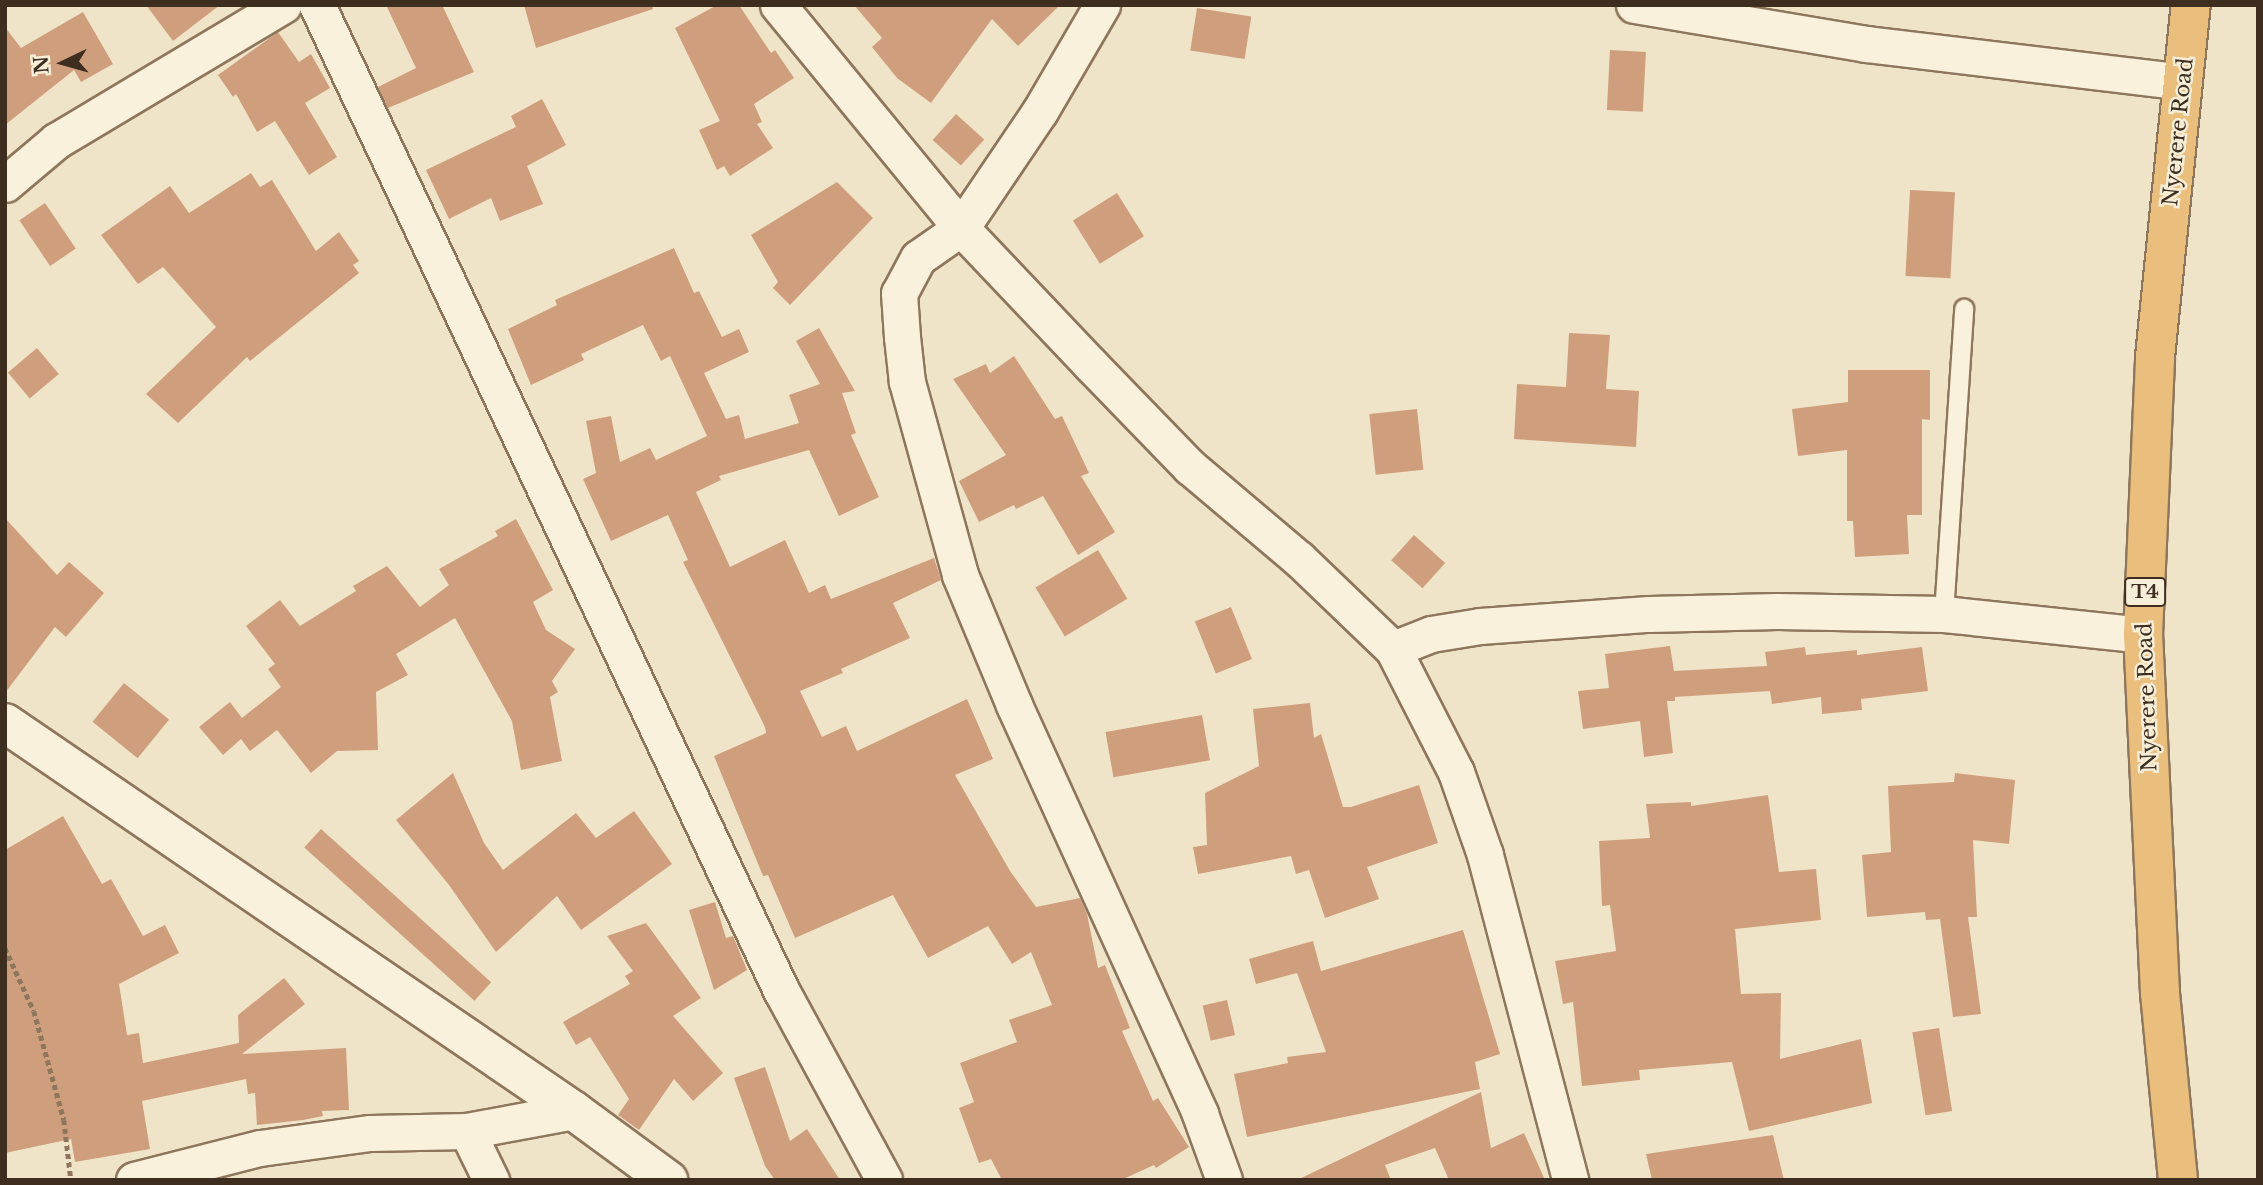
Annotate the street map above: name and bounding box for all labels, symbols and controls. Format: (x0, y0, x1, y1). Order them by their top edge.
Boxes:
north arrow (28, 28, 98, 98)
text: N (29, 55, 54, 75)
street label: Nyerere Road (2158, 57, 2198, 207)
road number: T4 (2124, 576, 2166, 608)
street label: Nyerere Road (2132, 622, 2162, 772)

